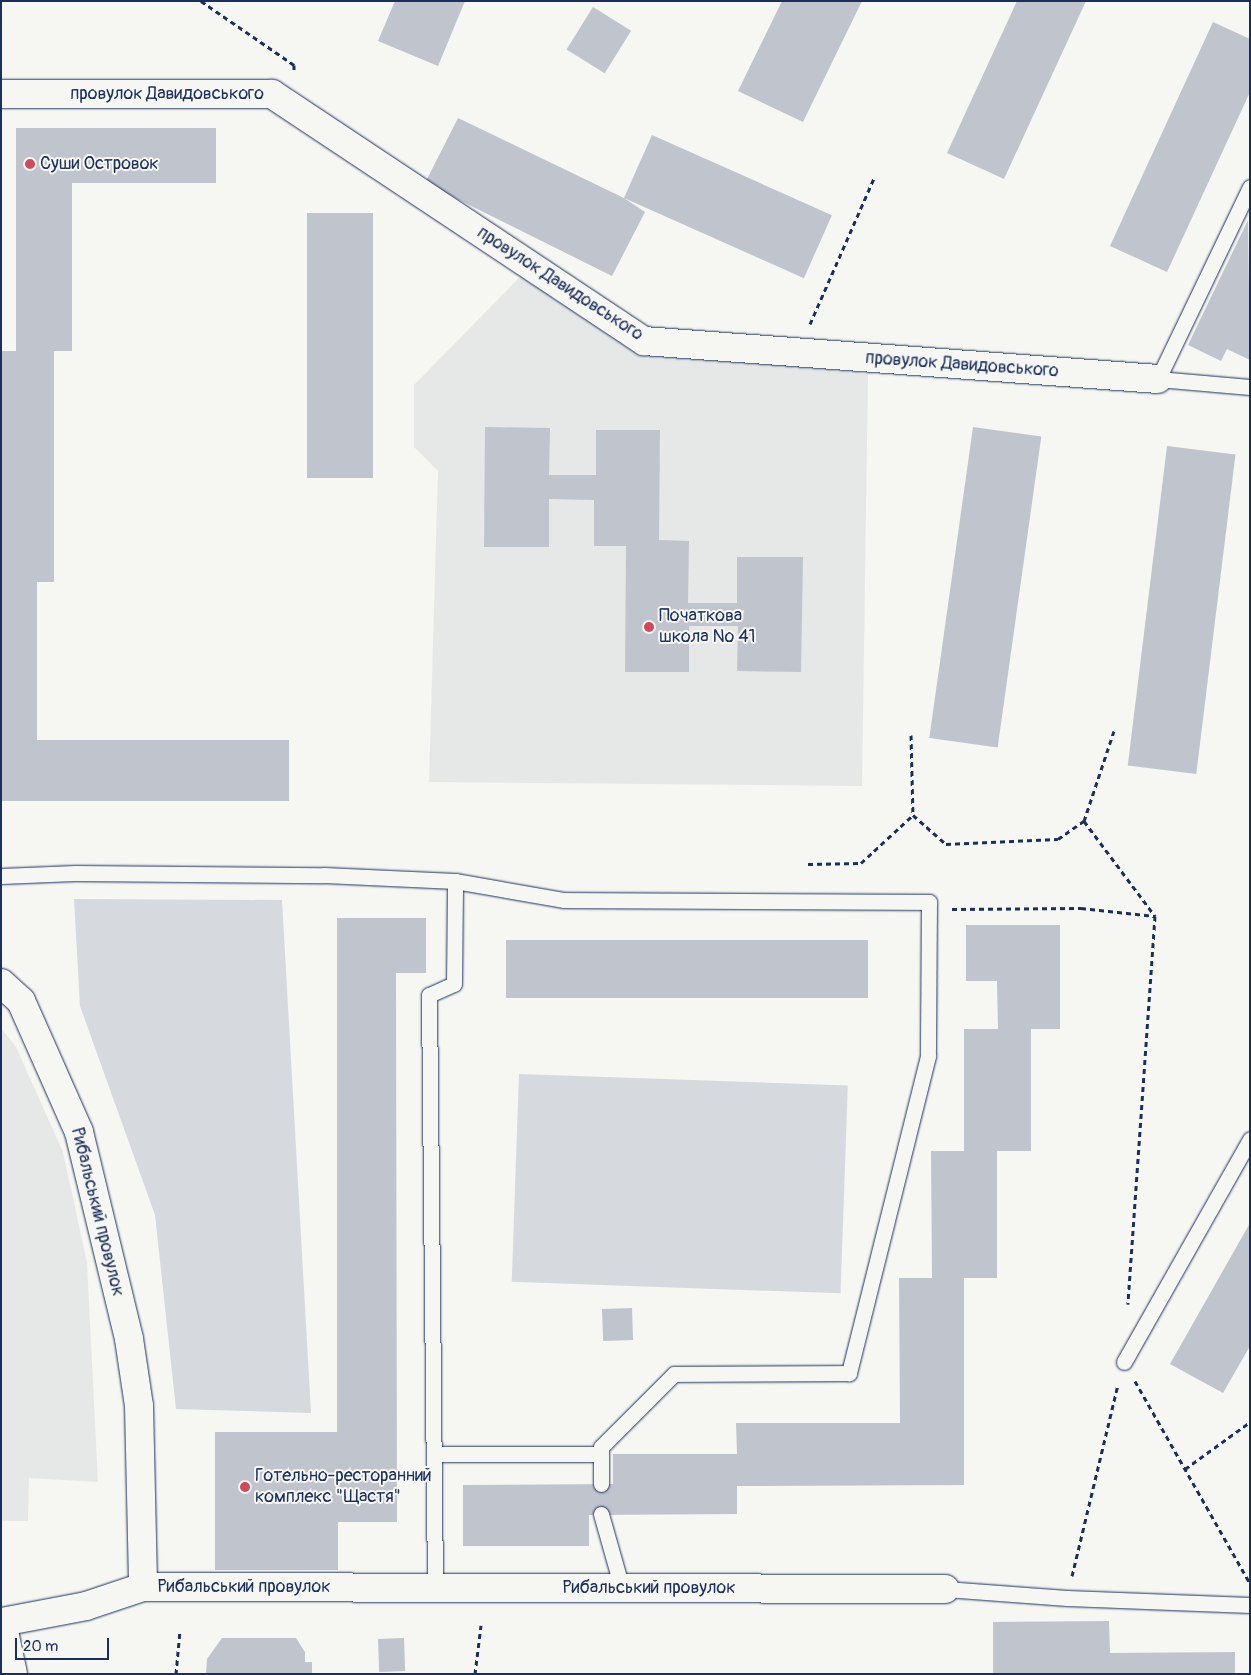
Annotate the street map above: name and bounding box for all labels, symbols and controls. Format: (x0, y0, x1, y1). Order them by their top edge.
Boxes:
street label: провулок Давидовського (70, 83, 264, 105)
place label: Суши Островок (40, 153, 159, 175)
marker: Суши Островок (24, 158, 36, 170)
street label: провулок Давидовського (473, 222, 647, 346)
street label: провулок Давидовського (865, 347, 1059, 383)
place label: Початкова школа № 41 (659, 606, 756, 649)
marker: Початкова школа № 41 (643, 621, 655, 633)
street label: Рибальський провулок (66, 1125, 128, 1299)
place label: Готельно-ресторанний комплекс "Щастя" (255, 1466, 432, 1508)
marker: Готельно-ресторанний комплекс "Щастя" (239, 1481, 251, 1493)
street label: Рибальський провулок (158, 1576, 330, 1598)
street label: Рибальський провулок (563, 1577, 735, 1599)
scale bar (18, 1628, 111, 1660)
text: 20 m (23, 1637, 58, 1656)

